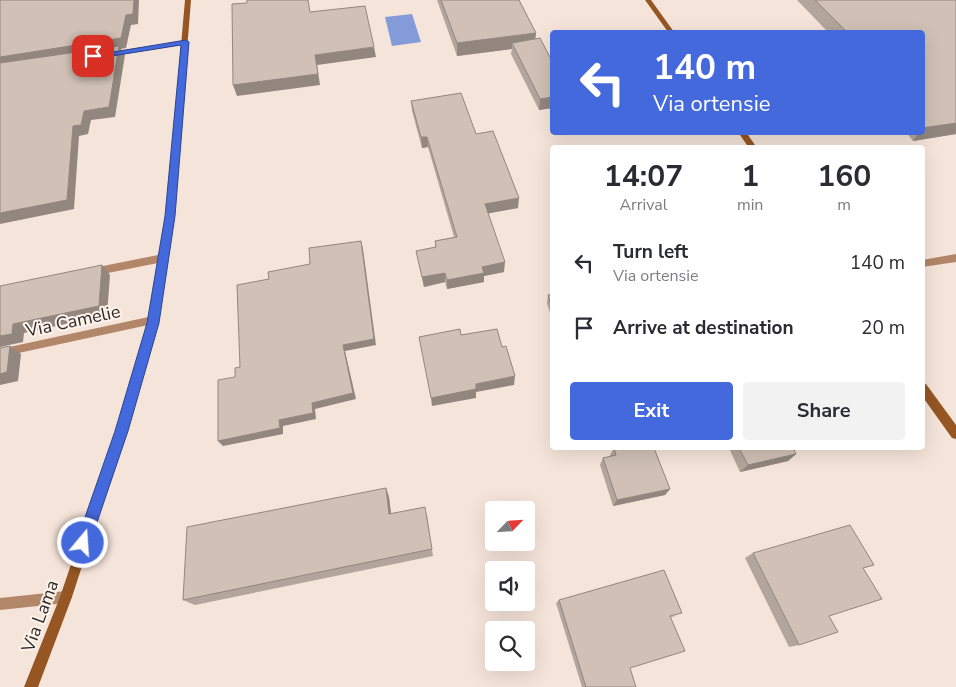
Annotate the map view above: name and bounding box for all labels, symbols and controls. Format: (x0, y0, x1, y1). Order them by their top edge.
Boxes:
pin (72, 35, 114, 77)
icon: arrive (79, 42, 107, 70)
text: 140 m (653, 44, 756, 91)
icon: left (570, 50, 635, 115)
text: Via ortensie (653, 89, 770, 119)
text: 14:07 (604, 156, 683, 197)
text: 1 (741, 156, 759, 197)
text: 160 (817, 156, 871, 197)
text: Arrival (619, 194, 668, 216)
text: min (737, 194, 763, 216)
text: m (837, 194, 851, 216)
text: Turn left (613, 239, 688, 265)
icon: left (570, 249, 598, 277)
text: 140 m (850, 250, 905, 276)
text: Via ortensie (613, 265, 698, 287)
street label: Via Camelie (22, 299, 123, 343)
icon: arrive (570, 314, 598, 342)
text: Arrive at destination (613, 315, 794, 341)
text: 20 m (861, 315, 905, 341)
button: Exit (570, 382, 733, 440)
button: Share (743, 382, 905, 440)
north arrow (485, 501, 535, 551)
map controls (485, 501, 535, 671)
position arrow (56, 516, 108, 568)
button: sound (485, 561, 535, 611)
street label: Via Lama (16, 577, 64, 656)
button: search (485, 621, 535, 671)

